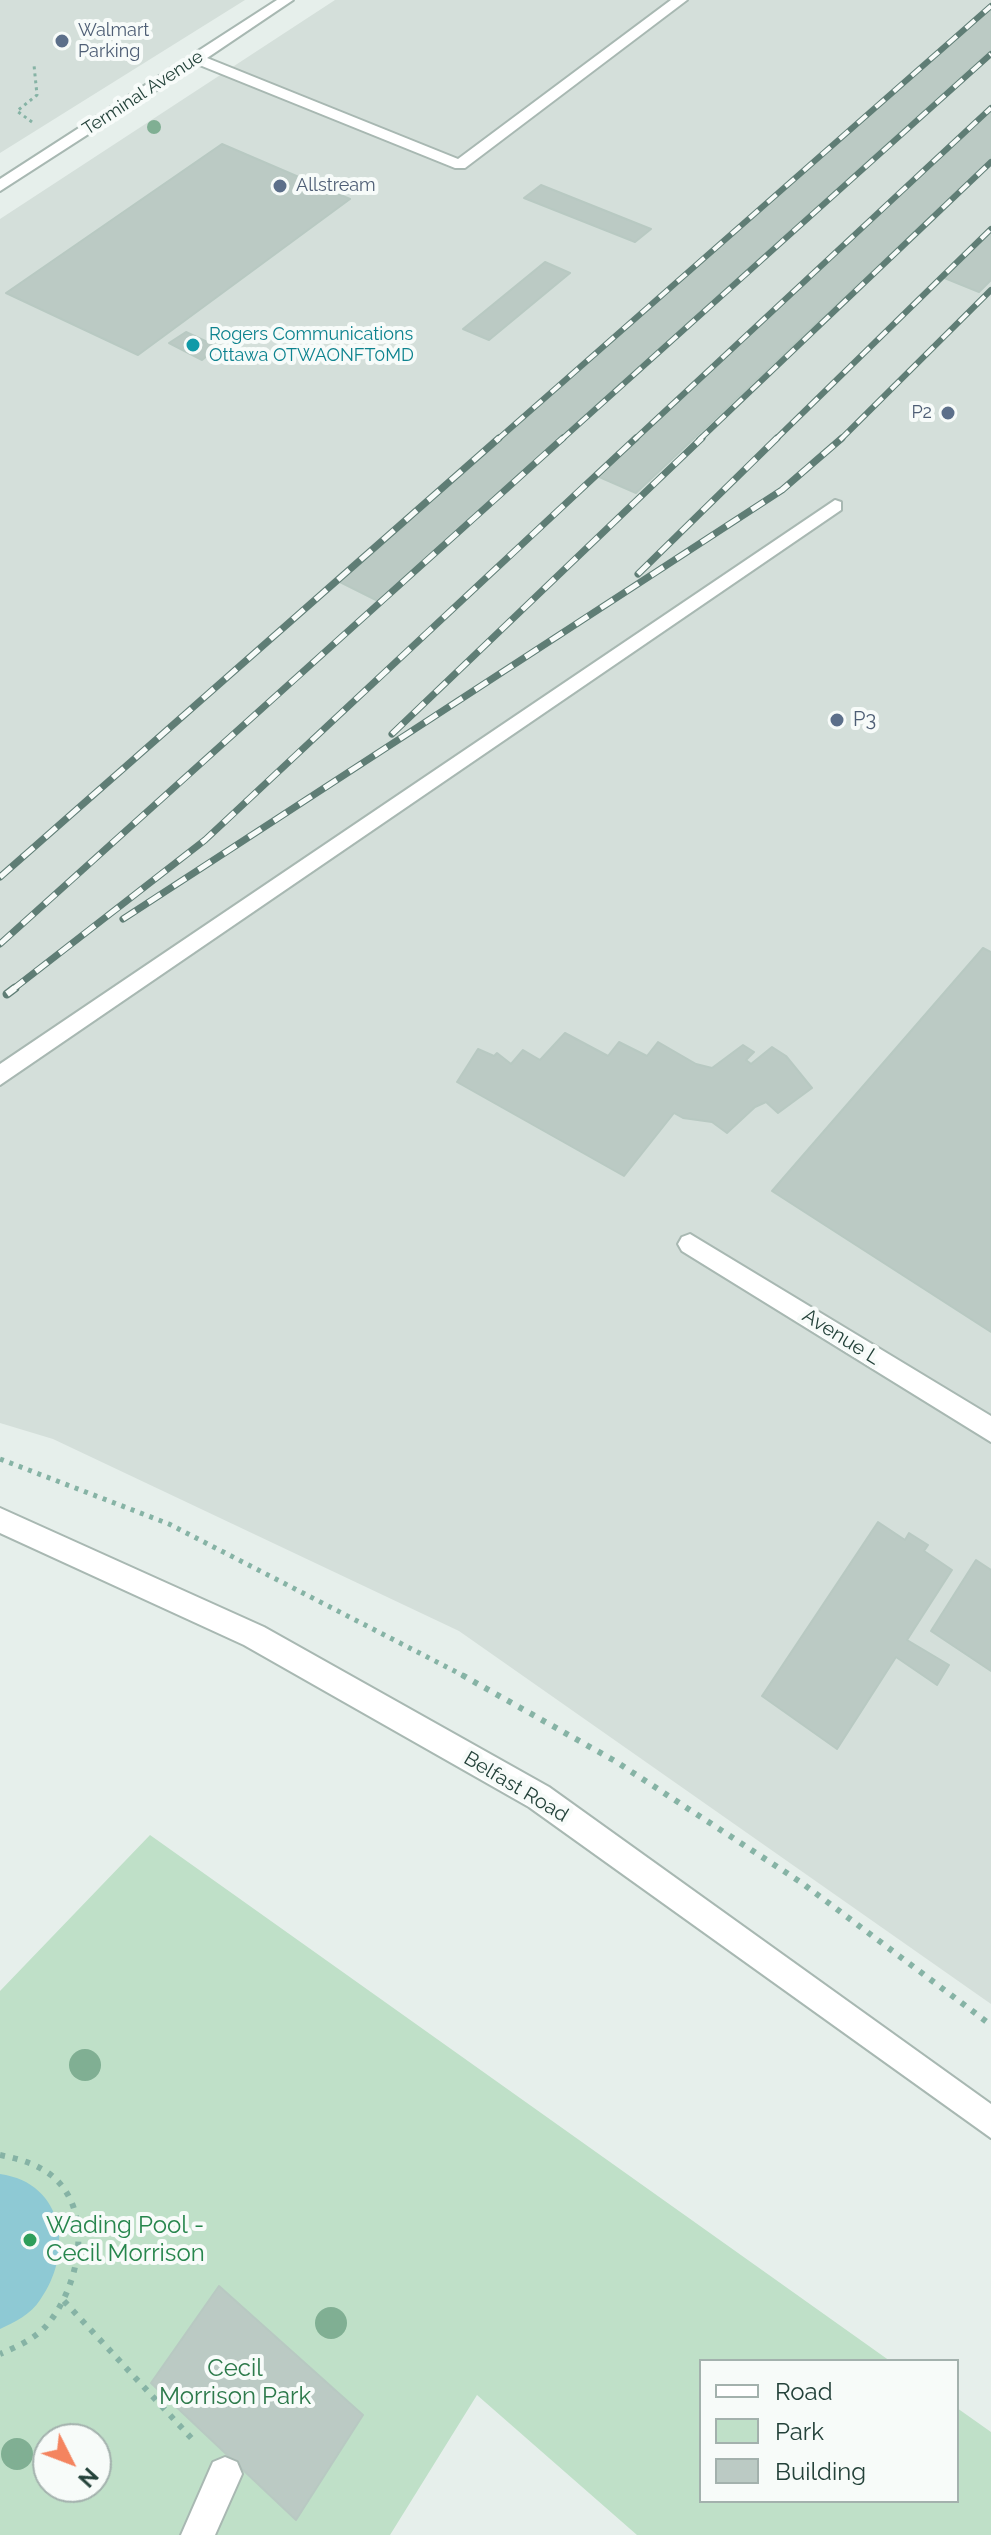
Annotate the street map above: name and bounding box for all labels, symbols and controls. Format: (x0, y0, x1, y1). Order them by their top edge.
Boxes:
place label: Walmart Parking (78, 20, 149, 62)
marker: Walmart Parking (53, 32, 71, 50)
street label: Terminal Avenue (79, 46, 207, 140)
place label: Allstream (296, 175, 376, 197)
marker: Allstream (271, 177, 289, 195)
place label: Rogers Communications Ottawa OTWAONFT0MD (209, 324, 414, 366)
marker: Rogers Communications Ottawa OTWAONFT0MD (184, 336, 202, 354)
place label: P2 (911, 402, 932, 424)
marker: P2 (939, 404, 957, 422)
place label: P3 (853, 708, 876, 732)
marker: P3 (828, 711, 846, 729)
street label: Avenue L (798, 1304, 884, 1370)
street label: Belfast Road (460, 1746, 572, 1828)
place label: Wading Pool - Cecil Morrison (46, 2212, 205, 2268)
marker: Wading Pool - Cecil Morrison (21, 2231, 39, 2249)
park label: Cecil Morrison Park (159, 2355, 311, 2411)
legend (699, 2359, 959, 2503)
text: Road (775, 2377, 833, 2406)
text: Park (775, 2417, 824, 2446)
north arrow (32, 2423, 112, 2503)
text: Building (775, 2457, 866, 2486)
text: N (73, 2463, 104, 2493)

